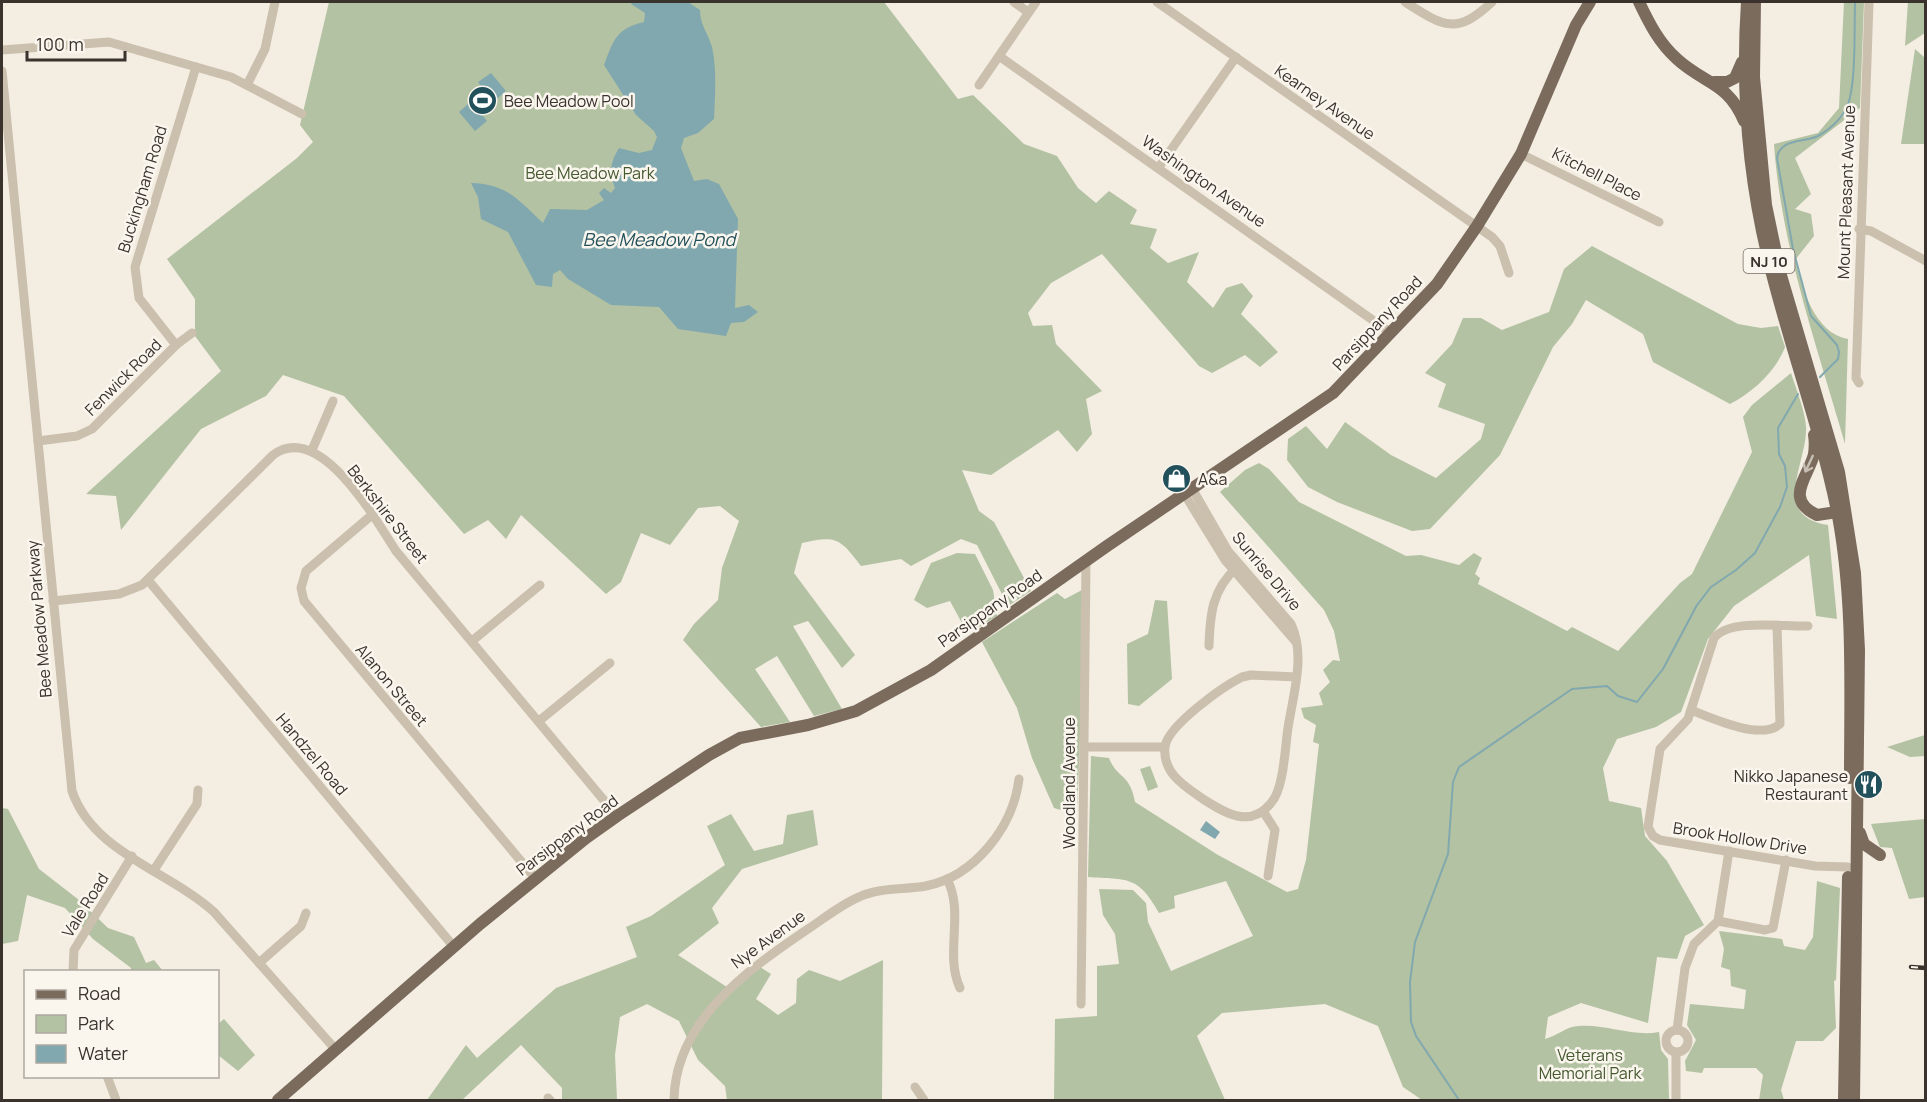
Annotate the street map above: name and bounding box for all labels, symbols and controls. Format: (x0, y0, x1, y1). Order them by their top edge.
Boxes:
scale bar (27, 24, 124, 62)
text: 100 m (36, 32, 84, 56)
street label: Kearney Avenue (1270, 59, 1380, 145)
sports icon: Bee Meadow Pool (467, 85, 499, 117)
place label: Bee Meadow Pool (504, 90, 634, 112)
street label: Mount Pleasant Avenue (1832, 105, 1860, 279)
street label: Buckingham Road (112, 123, 172, 255)
street label: Washington Avenue (1138, 130, 1270, 232)
street label: Kitchell Place (1548, 142, 1646, 206)
park label: Bee Meadow Park (525, 162, 656, 184)
water label: Bee Meadow Pond (583, 227, 737, 251)
road number: NJ 10 (1744, 249, 1794, 273)
street label: Parsippany Road (1327, 271, 1427, 375)
street label: Fenwick Road (80, 334, 166, 420)
one-way arrow (1803, 455, 1814, 473)
street label: Berkshire Street (343, 460, 433, 568)
shop icon: A&a (1161, 463, 1193, 495)
place label: A&a (1198, 468, 1227, 490)
street label: Sunrise Drive (1227, 527, 1307, 615)
street label: Bee Meadow Parkway (21, 539, 57, 699)
street label: Parsippany Road (934, 564, 1046, 652)
street label: Alanon Street (351, 639, 433, 731)
street label: Handzel Road (271, 708, 353, 800)
street label: Woodland Avenue (1058, 717, 1080, 849)
place label: Nikko Japanese Restaurant (1734, 765, 1848, 805)
restaurant icon: Nikko Japanese Restaurant (1853, 769, 1885, 801)
street label: Parsippany Road (512, 789, 622, 881)
street label: Brook Hollow Drive (1671, 817, 1809, 859)
street label: Vale Road (57, 869, 113, 941)
street label: Nye Avenue (727, 905, 809, 973)
legend (24, 970, 219, 1078)
text: Road (78, 981, 121, 1005)
text: Park (78, 1011, 115, 1035)
text: Water (78, 1041, 128, 1065)
park label: Veterans Memorial Park (1539, 1044, 1642, 1084)

